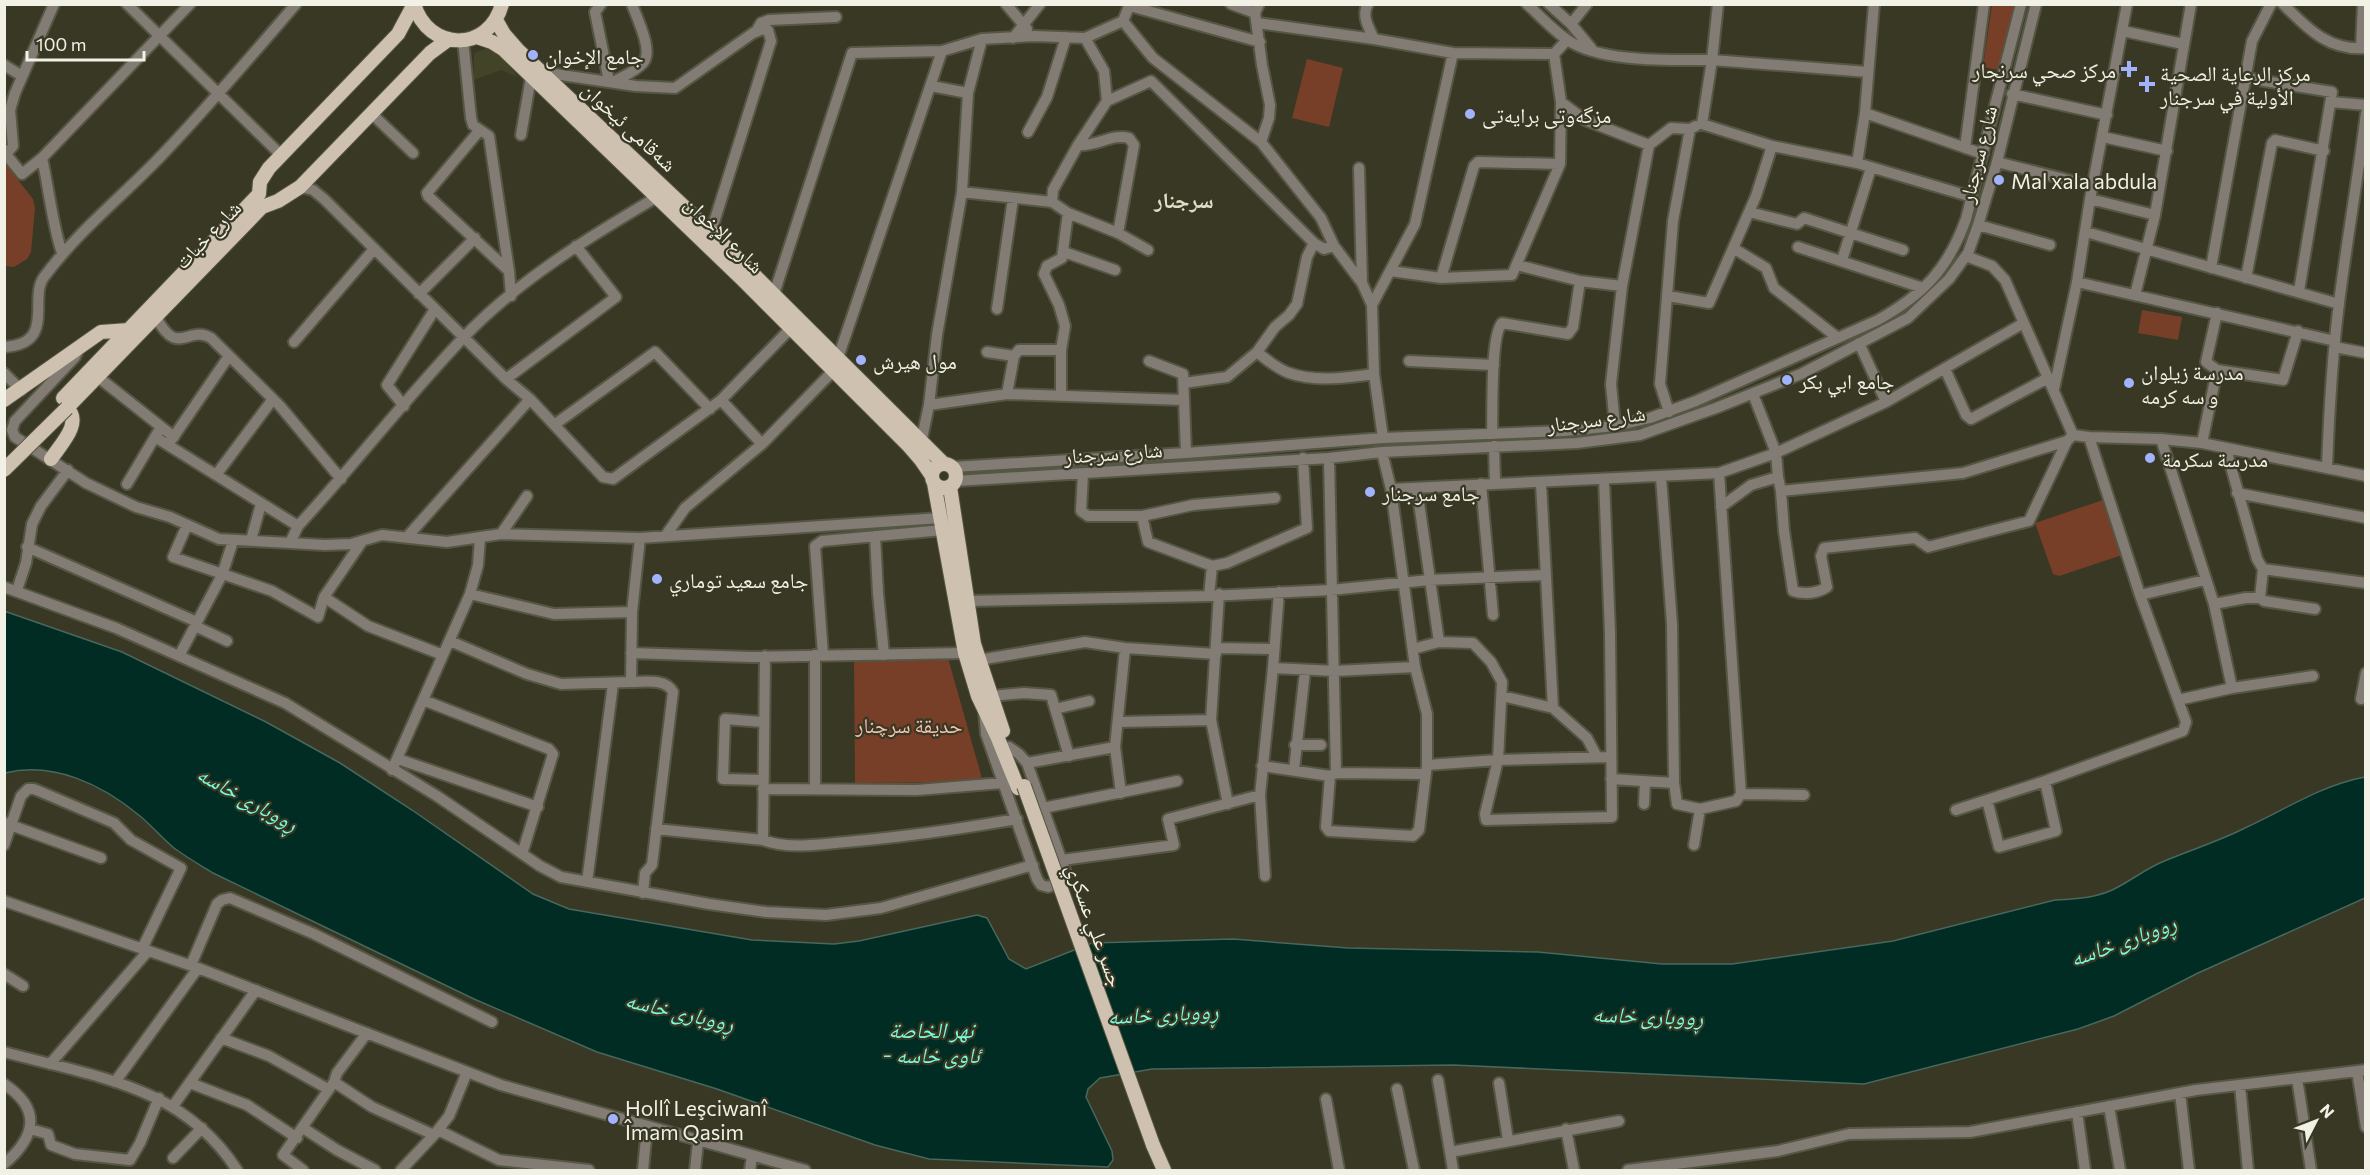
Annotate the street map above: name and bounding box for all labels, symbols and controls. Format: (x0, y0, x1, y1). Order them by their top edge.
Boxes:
scale bar (27, 24, 144, 62)
text: 100 m (36, 33, 86, 55)
place label: جامع الإخوان (545, 43, 644, 70)
marker: جامع الإخوان (526, 48, 540, 62)
place label: مركز صحي سرنجار (1971, 57, 2116, 87)
marker: مركز صحي سرنجار (2120, 60, 2138, 78)
place label: مركز الرعاية الصحية الأولية في سرجنار (2159, 60, 2311, 114)
marker: مركز الرعاية الصحية الأولية في سرجنار (2138, 75, 2156, 93)
street label: شەقامی ئیخوان (576, 76, 682, 177)
place label: مزگەوتی برایەتی (1482, 102, 1611, 129)
street label: شارع سرجنار (1953, 103, 2003, 207)
marker: مزگەوتی برایەتی (1463, 107, 1477, 121)
place label: Mal xala abdula (2011, 168, 2157, 193)
marker: Mal xala abdula (1992, 173, 2006, 187)
district label: سرجنار (1153, 186, 1214, 213)
street label: شارع الإخوان (679, 190, 770, 279)
street label: شارع خبات (168, 195, 247, 275)
place label: مول هيرش (873, 348, 957, 375)
marker: مول هيرش (854, 353, 868, 367)
place label: مدرسة زيلوان و سه كرمه (2141, 359, 2244, 408)
place label: جامع ابي بكر (1798, 368, 1894, 398)
marker: جامع ابي بكر (1780, 373, 1794, 387)
marker: مدرسة زيلوان و سه كرمه (2122, 376, 2136, 390)
street label: شارع سرجنار (1544, 400, 1647, 439)
street label: شارع سرجنار (1062, 436, 1163, 470)
place label: مدرسة سكرمة (2162, 446, 2268, 471)
marker: مدرسة سكرمة (2143, 451, 2157, 465)
place label: جامع سرجنار (1381, 480, 1480, 507)
marker: جامع سرجنار (1363, 485, 1377, 499)
place label: جامع سعيد توماري (669, 567, 808, 597)
marker: جامع سعيد توماري (650, 572, 664, 586)
park label: حديقة سرچنار (854, 712, 963, 737)
water label: ڕووباری خاسە (191, 759, 303, 841)
street label: جسر علي عسكري (1057, 860, 1130, 992)
water label: ڕووباری خاسە (2066, 908, 2181, 976)
water label: ڕووباری خاسە (622, 985, 737, 1041)
water label: ڕووباری خاسە (1107, 997, 1219, 1034)
water label: ڕووباری خاسە (1592, 1000, 1704, 1035)
water label: نهر الخاصة - ئاوی خاسە (882, 1016, 983, 1069)
north arrow (2286, 1091, 2346, 1151)
place label: Hollî Leşciwanî Îmam Qasim (624, 1095, 769, 1144)
text: N (2316, 1100, 2339, 1121)
marker: Hollî Leşciwanî Îmam Qasim (606, 1112, 620, 1126)

